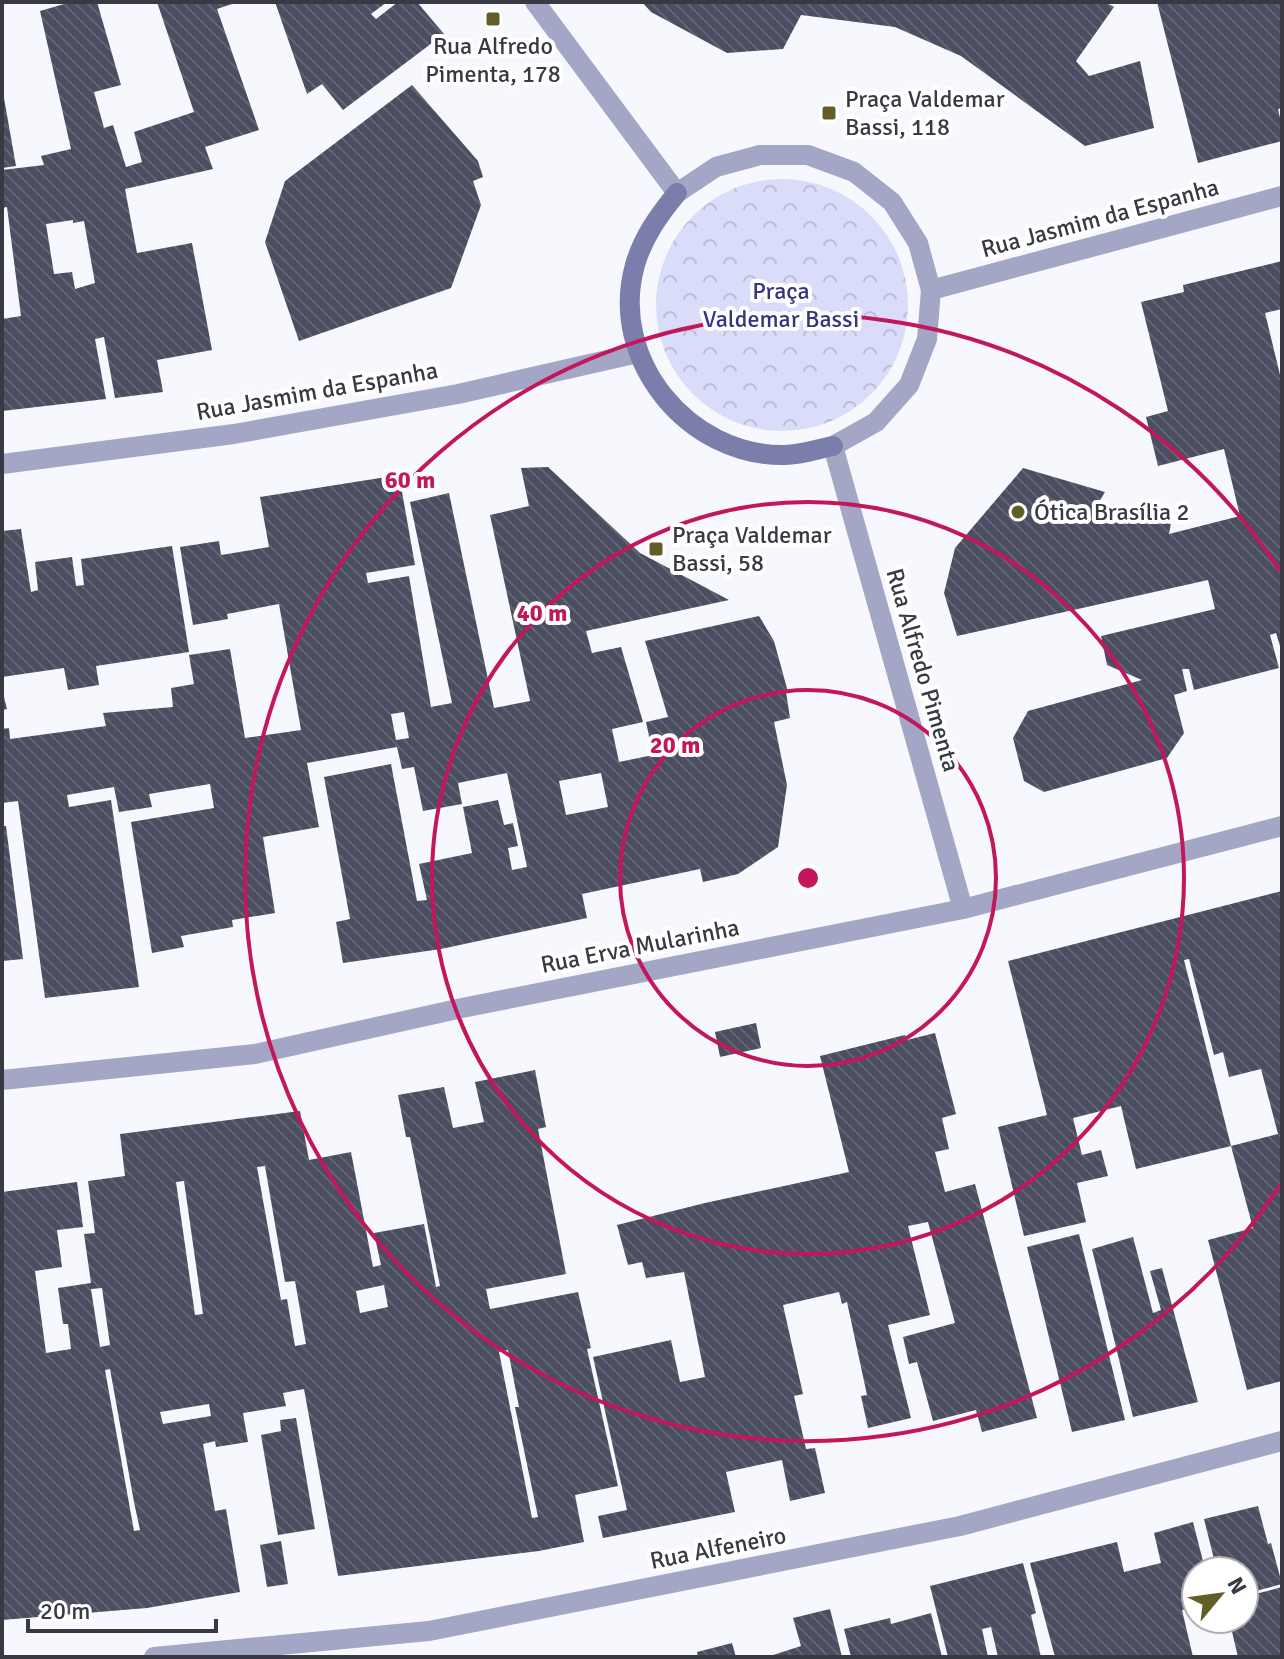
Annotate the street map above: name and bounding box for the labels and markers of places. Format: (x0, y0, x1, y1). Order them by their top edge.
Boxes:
marker: Rua Alfredo Pimenta, 178 (484, 10, 502, 28)
place label: Rua Alfredo Pimenta, 178 (425, 31, 561, 89)
place label: Praça Valdemar Bassi, 118 (845, 84, 1005, 142)
marker: Praça Valdemar Bassi, 118 (820, 104, 838, 122)
place label: Ótica Brasília 2 (1034, 497, 1190, 527)
marker: Ótica Brasília 2 (1009, 503, 1027, 521)
place label: Praça Valdemar Bassi, 58 (672, 520, 832, 578)
marker: Praça Valdemar Bassi, 58 (647, 540, 665, 558)
centre of rings (794, 864, 822, 892)

